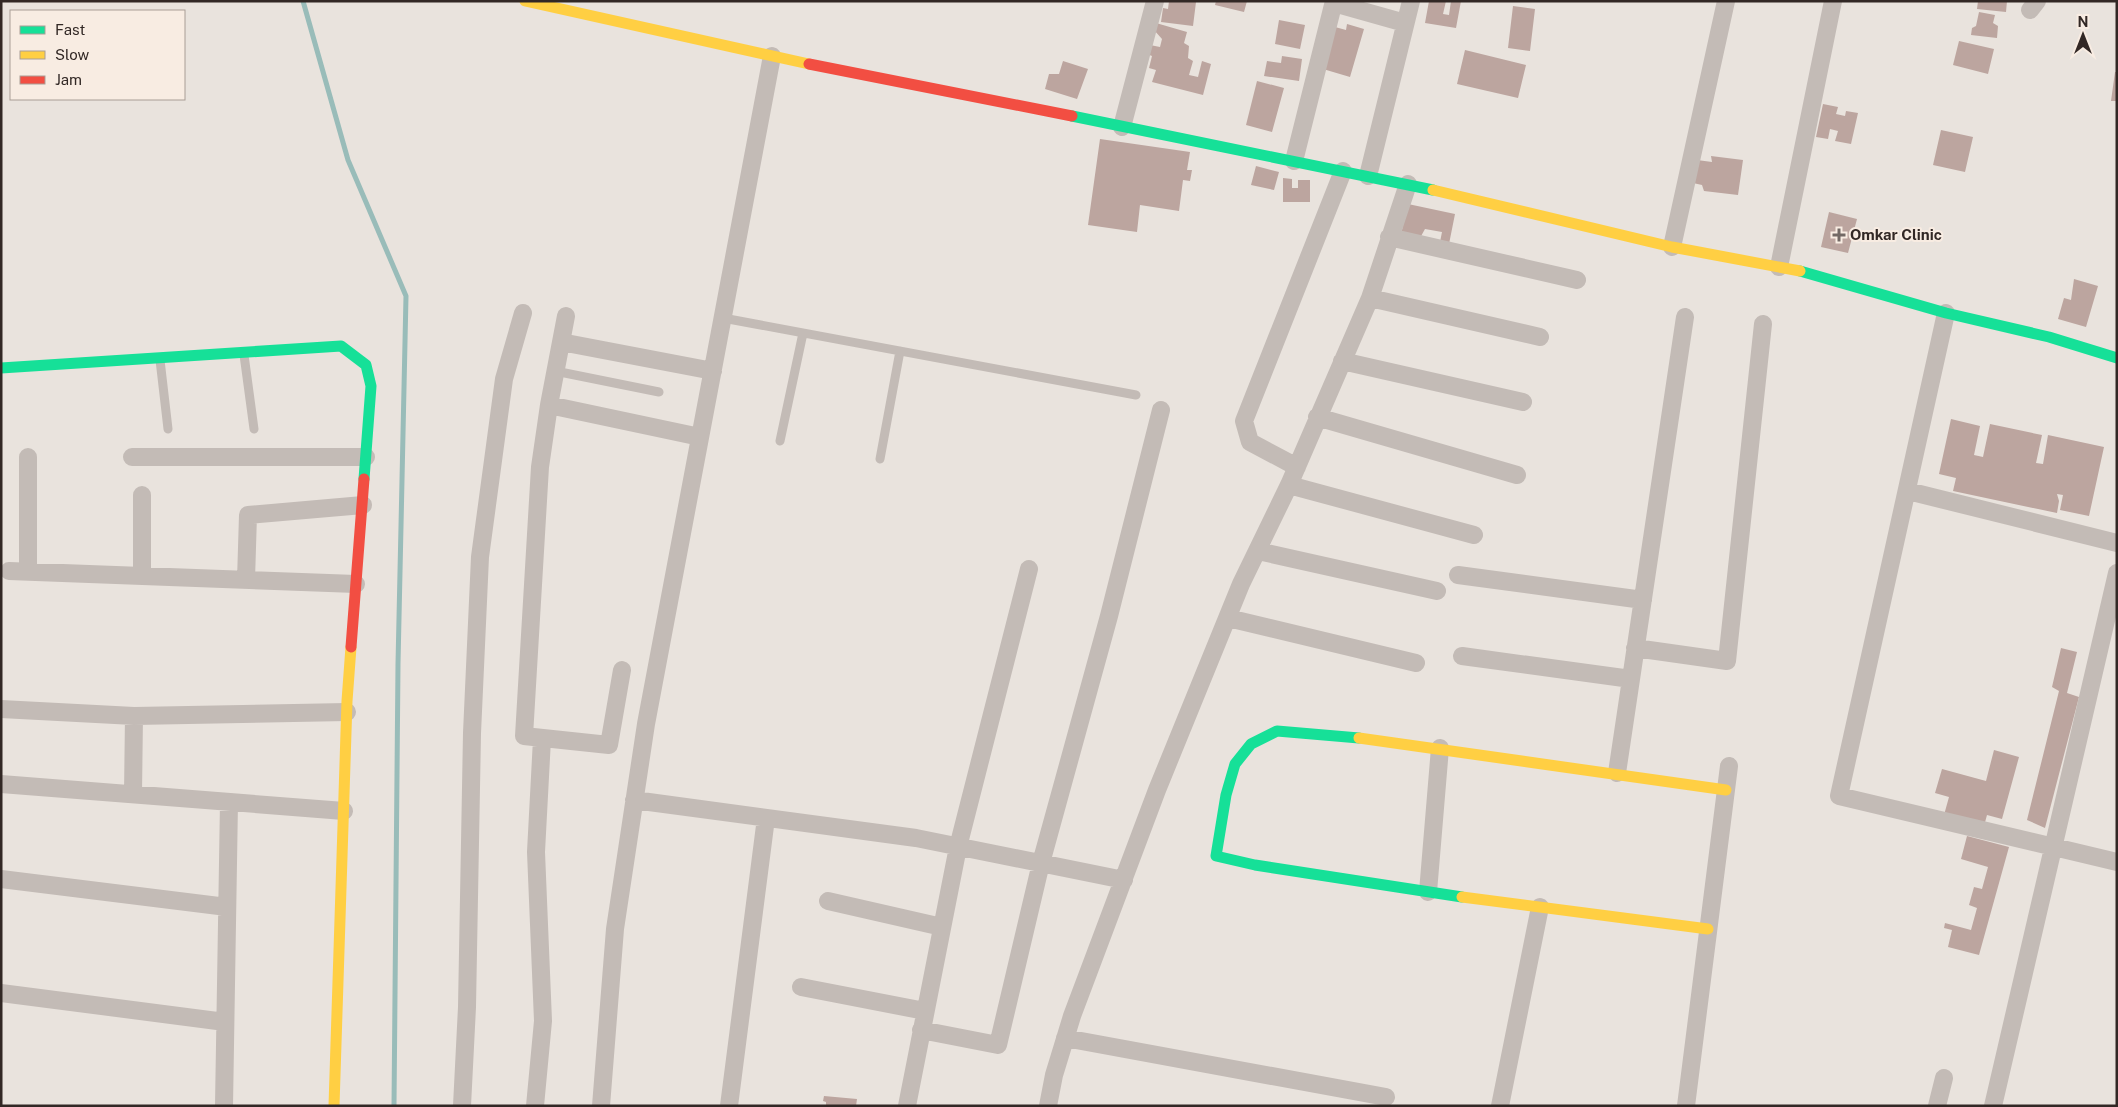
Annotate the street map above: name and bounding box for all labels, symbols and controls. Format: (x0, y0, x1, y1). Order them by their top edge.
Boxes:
legend (10, 10, 185, 100)
north arrow (2058, 10, 2108, 60)
text: N (2078, 14, 2088, 30)
text: Fast (55, 21, 85, 38)
text: Slow (55, 46, 90, 63)
text: Jam (55, 71, 82, 88)
place label: Omkar Clinic (1850, 226, 1942, 243)
marker: Omkar Clinic (1832, 228, 1846, 242)

